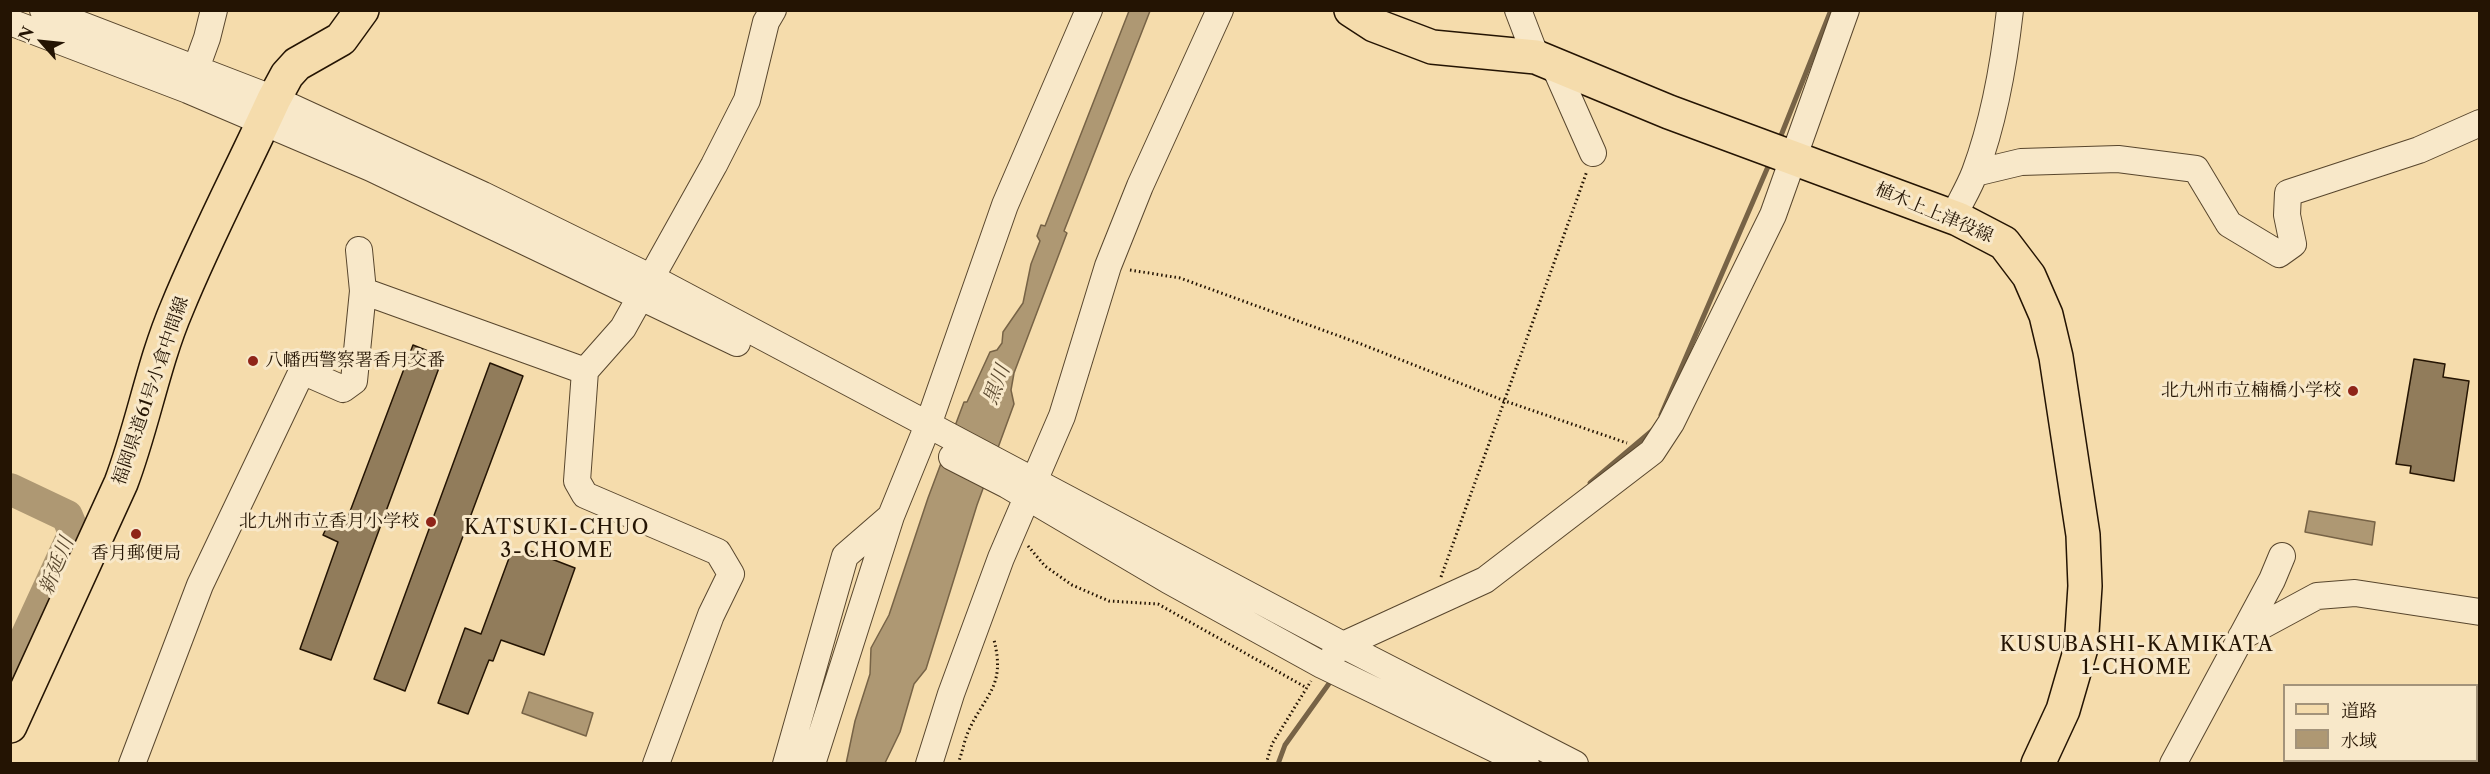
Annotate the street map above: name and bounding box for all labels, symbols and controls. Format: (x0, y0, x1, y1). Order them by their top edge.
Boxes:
north arrow (12, 12, 72, 72)
text: N (14, 23, 38, 45)
street label: 植木上上津役線 (1872, 178, 1996, 248)
street label: 福岡県道61号小倉中間線 (109, 294, 193, 488)
place label: 八幡西警察署香月交番 (265, 350, 445, 372)
marker: 八幡西警察署香月交番 (246, 354, 260, 368)
water label: 黒川 (979, 362, 1015, 408)
place label: 北九州市立楠橋小学校 (2161, 380, 2341, 402)
marker: 北九州市立楠橋小学校 (2346, 384, 2360, 398)
place label: 北九州市立香月小学校 (239, 511, 419, 533)
marker: 北九州市立香月小学校 (424, 515, 438, 529)
district label: KATSUKI-CHUO 3-CHOME (464, 516, 650, 563)
marker: 香月郵便局 (129, 527, 143, 541)
water label: 新延川 (35, 534, 79, 598)
place label: 香月郵便局 (91, 543, 181, 565)
district label: KUSUBASHI-KAMIKATA 1-CHOME (2000, 633, 2274, 680)
legend (2283, 684, 2478, 762)
text: 道路 (2341, 700, 2377, 722)
text: 水域 (2341, 730, 2377, 752)

